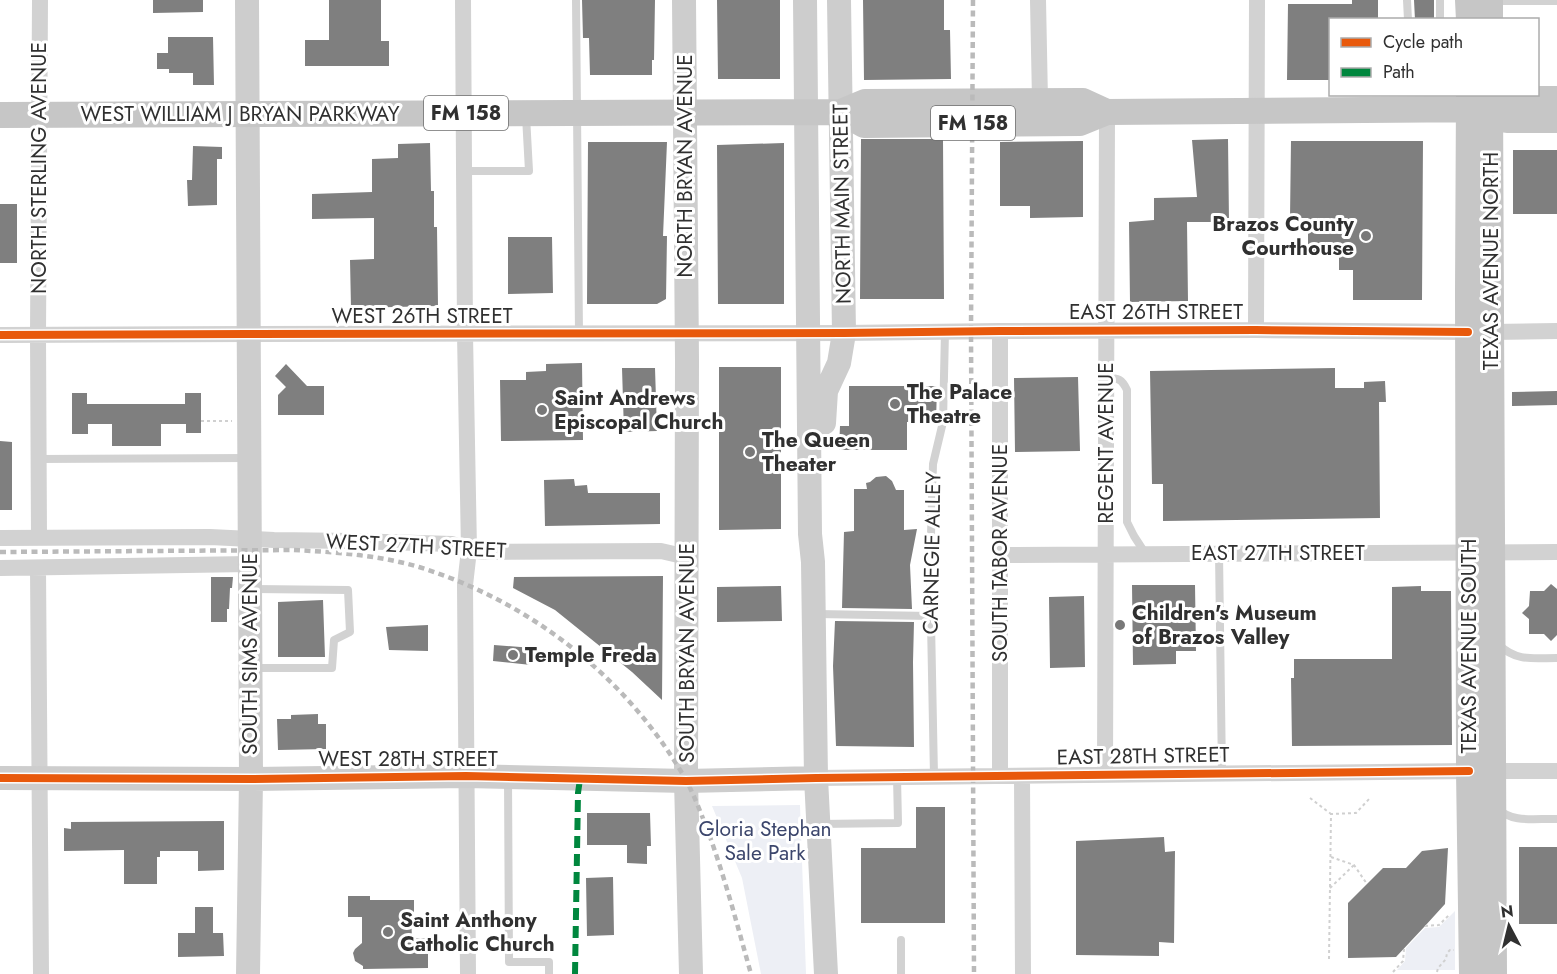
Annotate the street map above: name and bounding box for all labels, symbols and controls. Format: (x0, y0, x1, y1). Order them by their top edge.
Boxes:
legend (1329, 18, 1539, 96)
text: Cycle path (1383, 29, 1463, 55)
street label: NORTH STERLING AVENUE (24, 42, 54, 294)
street label: NORTH BRYAN AVENUE (670, 54, 700, 278)
text: Path (1383, 59, 1415, 85)
road number: FM 158 (424, 96, 508, 130)
street label: WEST WILLIAM J BRYAN PARKWAY (80, 99, 400, 129)
street label: NORTH MAIN STREET (825, 103, 859, 304)
road number: FM 158 (931, 106, 1015, 140)
street label: TEXAS AVENUE NORTH (1476, 152, 1506, 370)
place label: Brazos County Courthouse (1212, 209, 1355, 263)
marker: Brazos County Courthouse (1359, 229, 1373, 243)
street label: EAST 26TH STREET (1069, 297, 1243, 327)
street label: WEST 26TH STREET (332, 301, 513, 331)
street label: REGENT AVENUE (1091, 362, 1121, 524)
place label: The Palace Theatre (907, 377, 1012, 431)
place label: Saint Andrews Episcopal Church (554, 383, 723, 437)
marker: The Palace Theatre (888, 397, 902, 411)
marker: Saint Andrews Episcopal Church (535, 403, 549, 417)
place label: The Queen Theater (762, 425, 870, 479)
street label: SOUTH TABOR AVENUE (985, 444, 1015, 662)
marker: The Queen Theater (743, 445, 757, 459)
street label: CARNEGIE ALLEY (916, 471, 948, 635)
street label: WEST 27TH STREET (325, 526, 507, 566)
street label: EAST 27TH STREET (1191, 538, 1365, 568)
street label: TEXAS AVENUE SOUTH (1454, 538, 1484, 754)
street label: SOUTH BRYAN AVENUE (672, 543, 702, 763)
street label: SOUTH SIMS AVENUE (235, 553, 265, 755)
place label: Children's Museum of Brazos Valley (1132, 598, 1317, 652)
marker: Children's Museum of Brazos Valley (1113, 618, 1127, 632)
place label: Temple Freda (525, 640, 657, 670)
marker: Temple Freda (506, 648, 520, 662)
street label: EAST 28TH STREET (1056, 739, 1230, 773)
street label: WEST 28TH STREET (318, 744, 498, 774)
park label: Gloria Stephan Sale Park (698, 814, 832, 868)
north arrow (1479, 896, 1539, 956)
text: N (1500, 899, 1515, 924)
place label: Saint Anthony Catholic Church (400, 905, 555, 959)
marker: Saint Anthony Catholic Church (381, 925, 395, 939)

